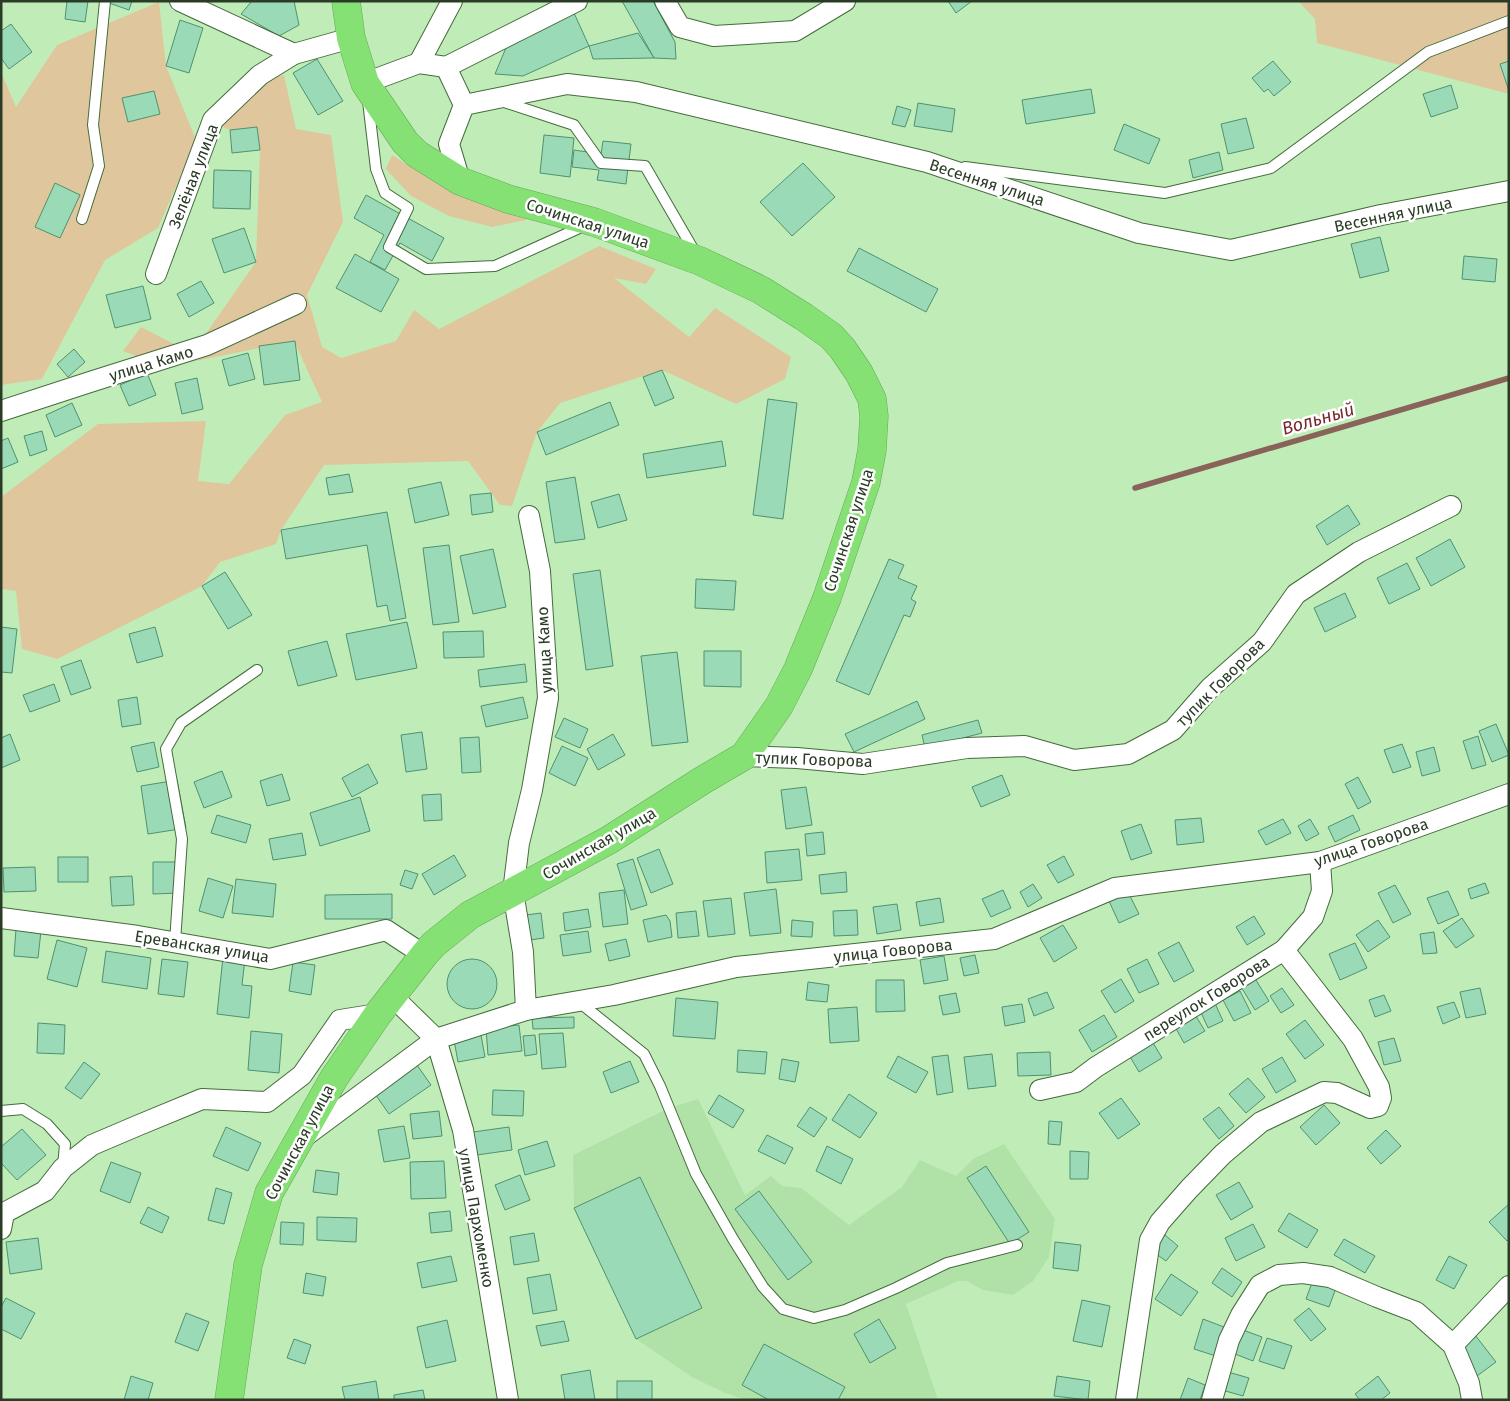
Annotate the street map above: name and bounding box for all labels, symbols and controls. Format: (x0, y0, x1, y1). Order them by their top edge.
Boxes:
street label: Зелёная улица (165, 121, 222, 231)
street label: Весенняя улица (927, 155, 1047, 210)
street label: Весенняя улица (1332, 193, 1454, 236)
street label: Сочинская улица (524, 195, 652, 252)
street label: улица Камо (107, 342, 195, 385)
water label: Вольный (1279, 398, 1357, 440)
street label: Сочинская улица (820, 466, 877, 594)
street label: улица Камо (533, 606, 556, 694)
street label: тупик Говорова (1172, 634, 1269, 731)
street label: тупик Говорова (755, 748, 873, 771)
street label: Сочинская улица (539, 803, 659, 884)
street label: улица Говорова (1312, 814, 1431, 871)
street label: Ереванская улица (133, 926, 271, 967)
street label: улица Говорова (833, 935, 953, 966)
street label: переулок Говорова (1139, 952, 1273, 1045)
street label: Сочинская улица (261, 1081, 338, 1203)
street label: улица Пархоменко (455, 1147, 498, 1289)

